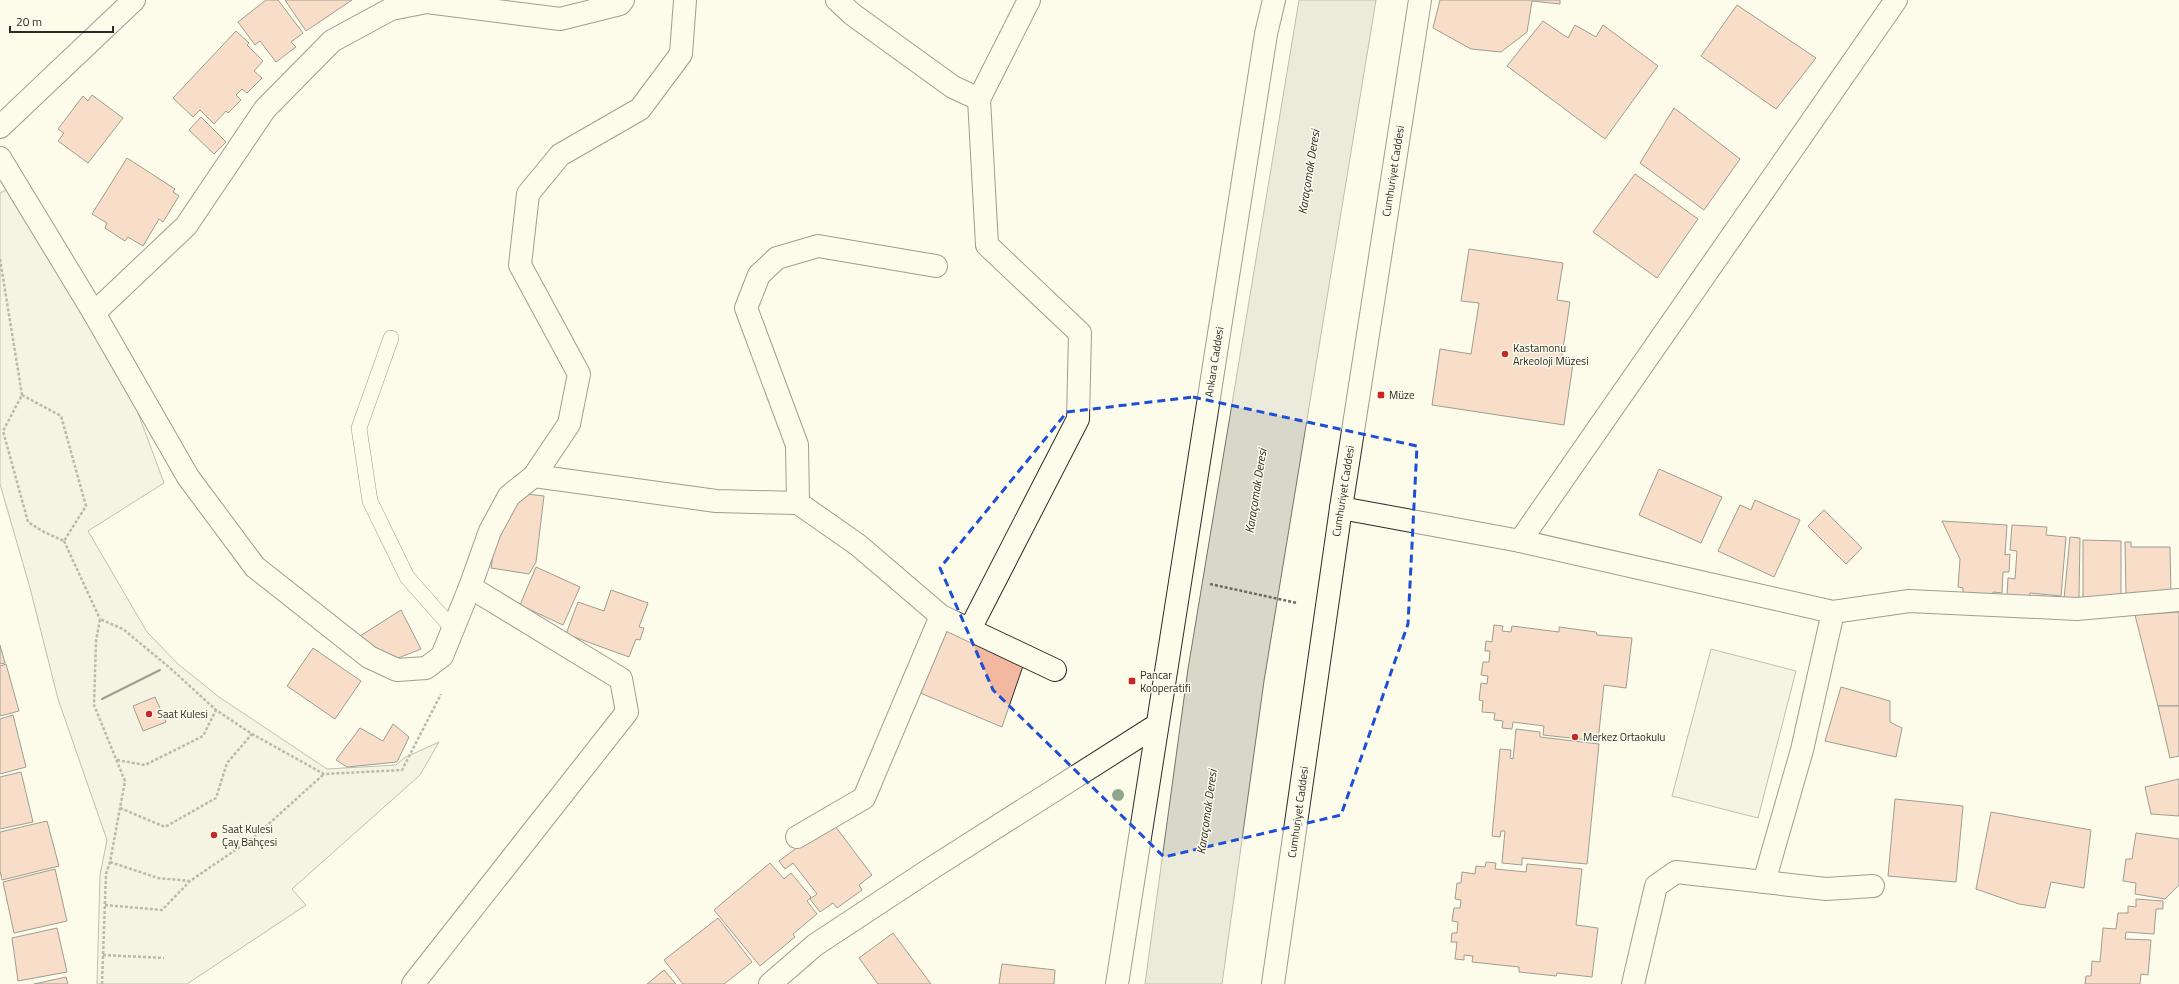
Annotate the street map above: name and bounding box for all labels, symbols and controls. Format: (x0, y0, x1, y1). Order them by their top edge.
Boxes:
scale bar (10, 8, 113, 34)
text: 20 m (16, 12, 42, 31)
street label: Cumhuriyet Caddesi (1378, 124, 1408, 218)
water label: Karaçomak Deresi (1292, 127, 1325, 216)
street label: Ankara Caddesi (1201, 326, 1227, 398)
place label: Kastamonu Arkeoloji Müzesi (1513, 340, 1589, 369)
marker: Kastamonu Arkeoloji Müzesi (1500, 349, 1510, 359)
place label: Müze (1389, 387, 1415, 403)
marker: Müze (1376, 390, 1386, 400)
street label: Cumhuriyet Caddesi (1328, 444, 1358, 538)
water label: Karaçomak Deresi (1239, 446, 1272, 535)
place label: Pancar Kooperatifi (1140, 667, 1191, 696)
marker: Pancar Kooperatifi (1127, 676, 1137, 686)
place label: Saat Kulesi (157, 706, 208, 722)
marker: Saat Kulesi (144, 709, 154, 719)
place label: Merkez Ortaokulu (1583, 729, 1666, 745)
marker: Merkez Ortaokulu (1570, 732, 1580, 742)
street label: Cumhuriyet Caddesi (1284, 765, 1312, 859)
water label: Karaçomak Deresi (1191, 767, 1222, 855)
place label: Saat Kulesi Çay Bahçesi (222, 821, 277, 850)
marker: Saat Kulesi Çay Bahçesi (209, 830, 219, 840)

